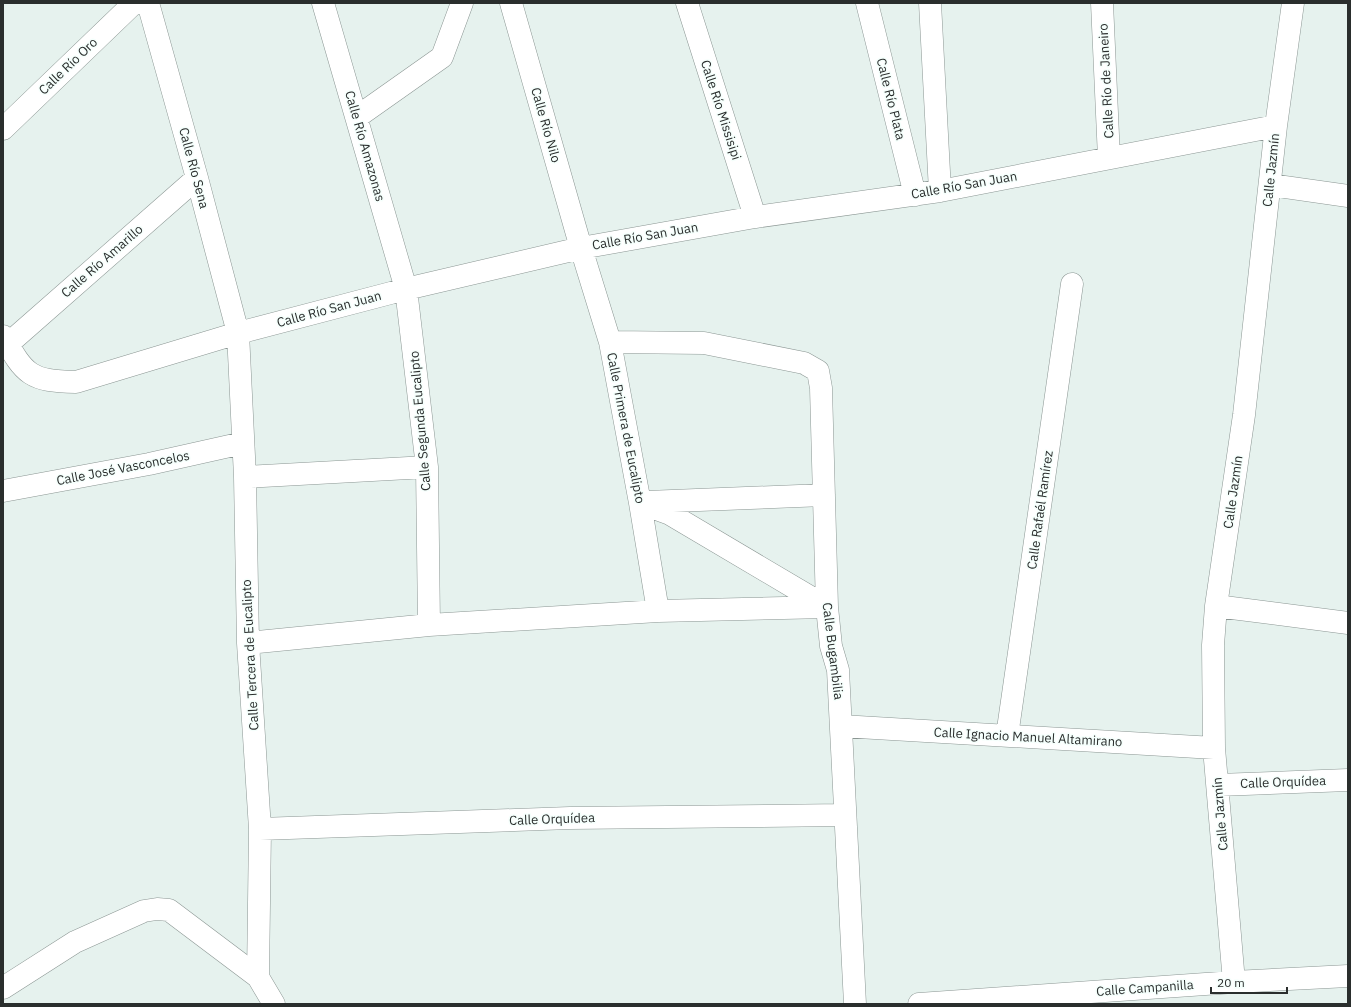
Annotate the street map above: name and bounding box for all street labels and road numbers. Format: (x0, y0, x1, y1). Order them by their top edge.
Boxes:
street label: Calle Río de Janeiro (1094, 23, 1118, 139)
street label: Calle Río Oro (35, 34, 101, 98)
street label: Calle Río Plata (873, 56, 909, 142)
street label: Calle Río Missisipi (697, 58, 745, 162)
street label: Calle Río Nilo (527, 85, 565, 165)
street label: Calle Río Amazonas (341, 89, 389, 203)
street label: Calle Río Sena (175, 126, 213, 210)
street label: Calle Jazmín (1259, 132, 1283, 208)
street label: Calle Río San Juan (910, 167, 1018, 203)
street label: Calle Río San Juan (591, 218, 699, 254)
street label: Calle Río Amarillo (58, 221, 146, 301)
street label: Calle Río San Juan (275, 287, 383, 331)
street label: Calle Segunda Eucalipto (405, 350, 435, 492)
street label: Calle Primera de Eucalipto (603, 351, 649, 505)
street label: Calle José Vasconcelos (55, 447, 191, 489)
street label: Calle Rafaél Ramírez (1023, 450, 1057, 570)
street label: Calle Jazmín (1219, 454, 1247, 530)
street label: Calle Tercera de Eucalipto (238, 579, 262, 731)
street label: Calle Bugambilia (819, 601, 847, 701)
street label: Calle Ignacio Manuel Altamirano (933, 724, 1123, 750)
street label: Calle Orquídea (1240, 772, 1326, 792)
street label: Calle Jazmín (1208, 776, 1232, 852)
street label: Calle Orquídea (509, 809, 595, 829)
street label: Calle Campanilla (1096, 976, 1194, 1000)

